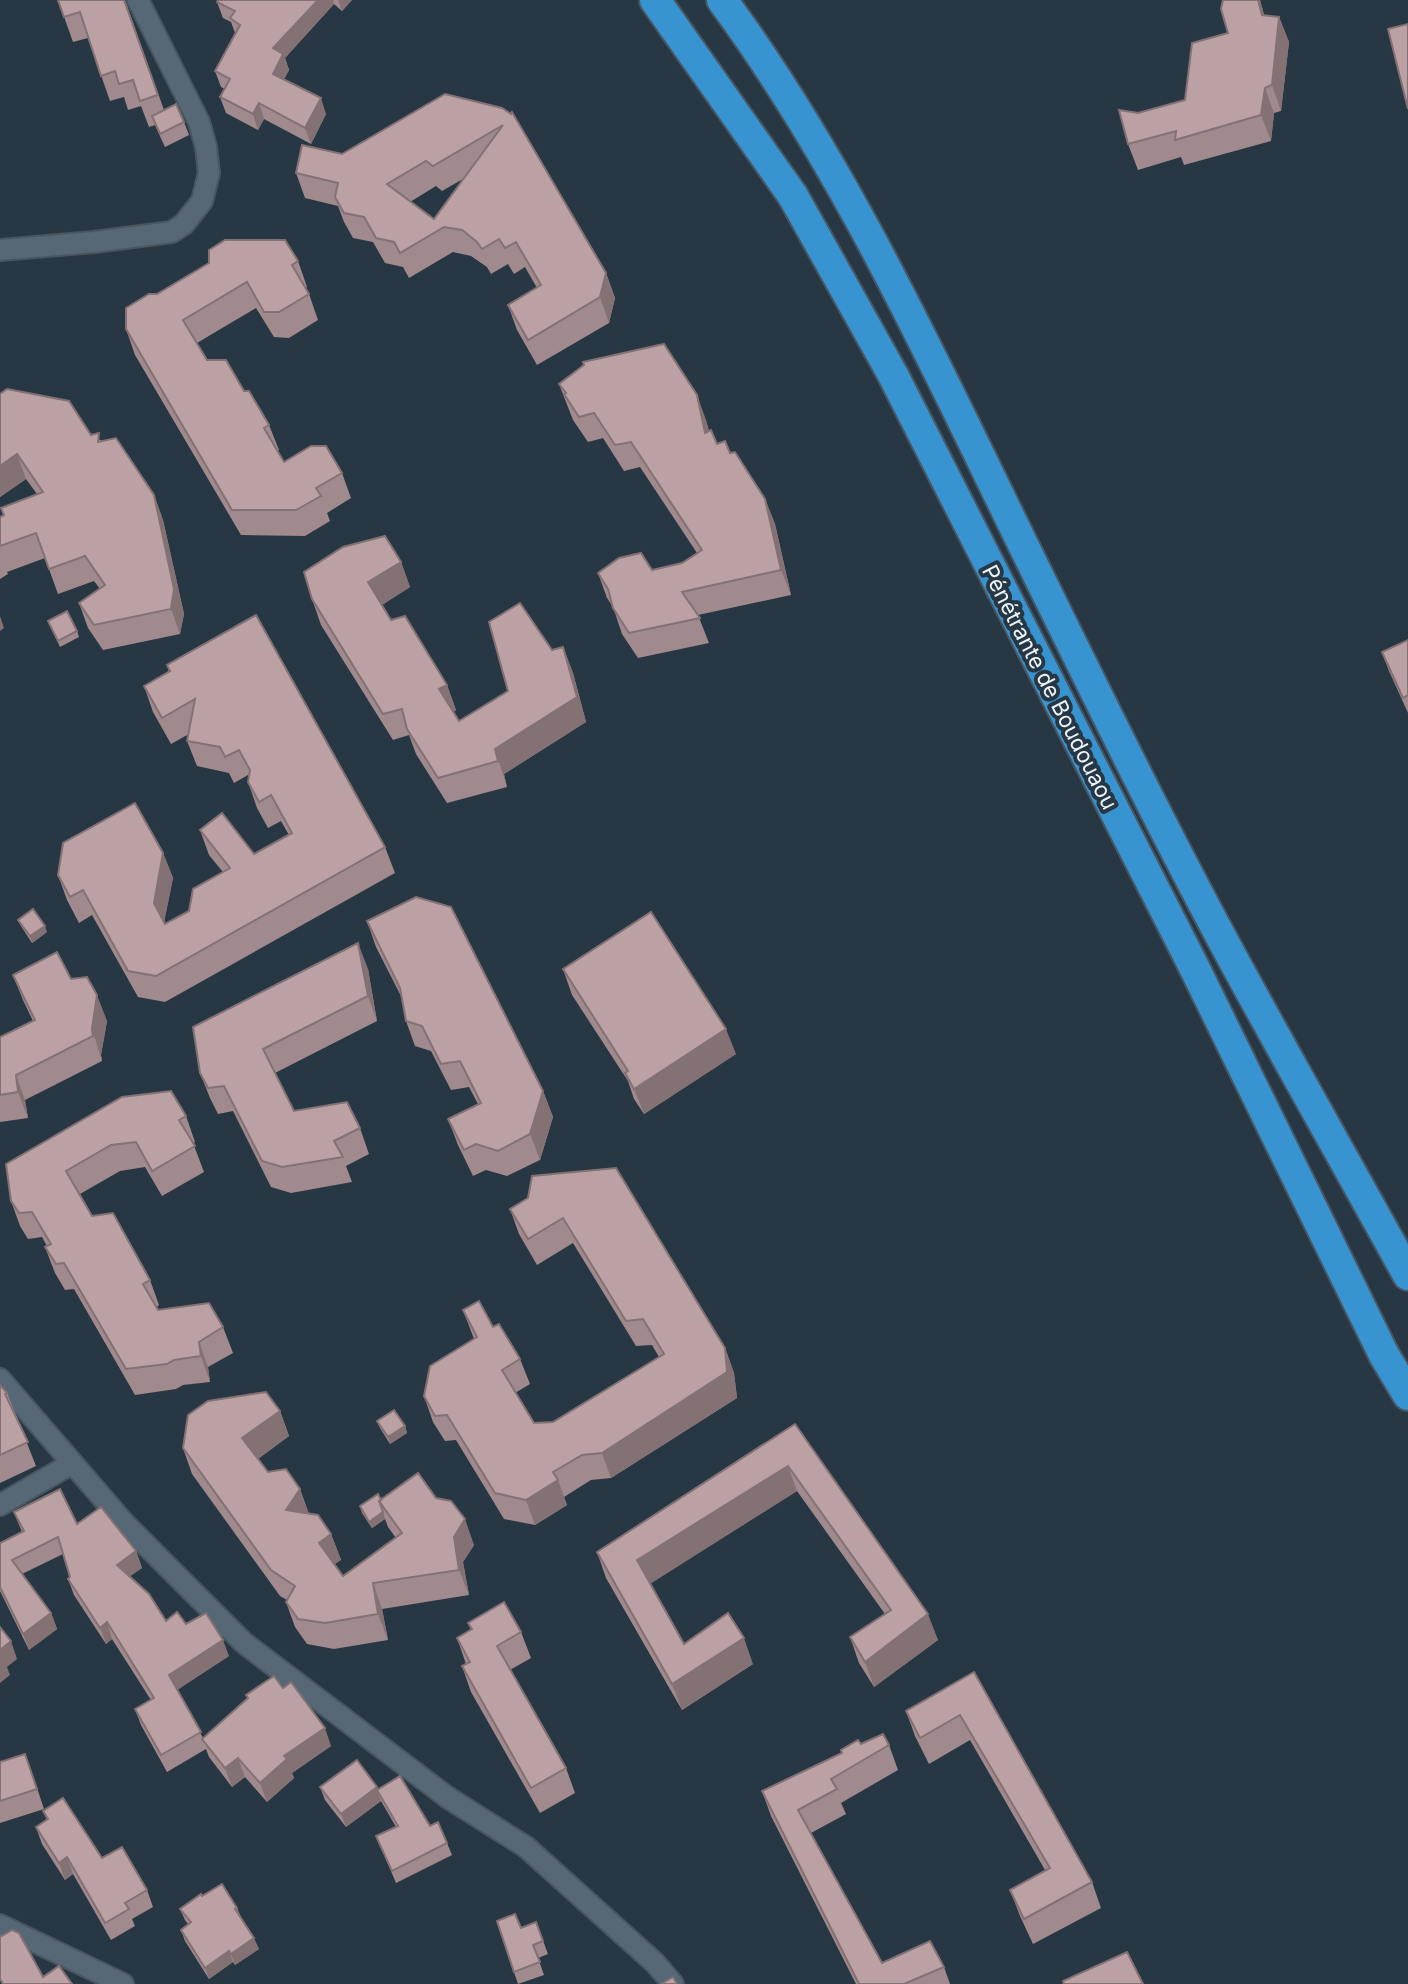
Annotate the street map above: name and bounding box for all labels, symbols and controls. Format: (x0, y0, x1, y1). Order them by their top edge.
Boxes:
street label: Pénétrante de Boudouaou (977, 560, 1123, 814)

